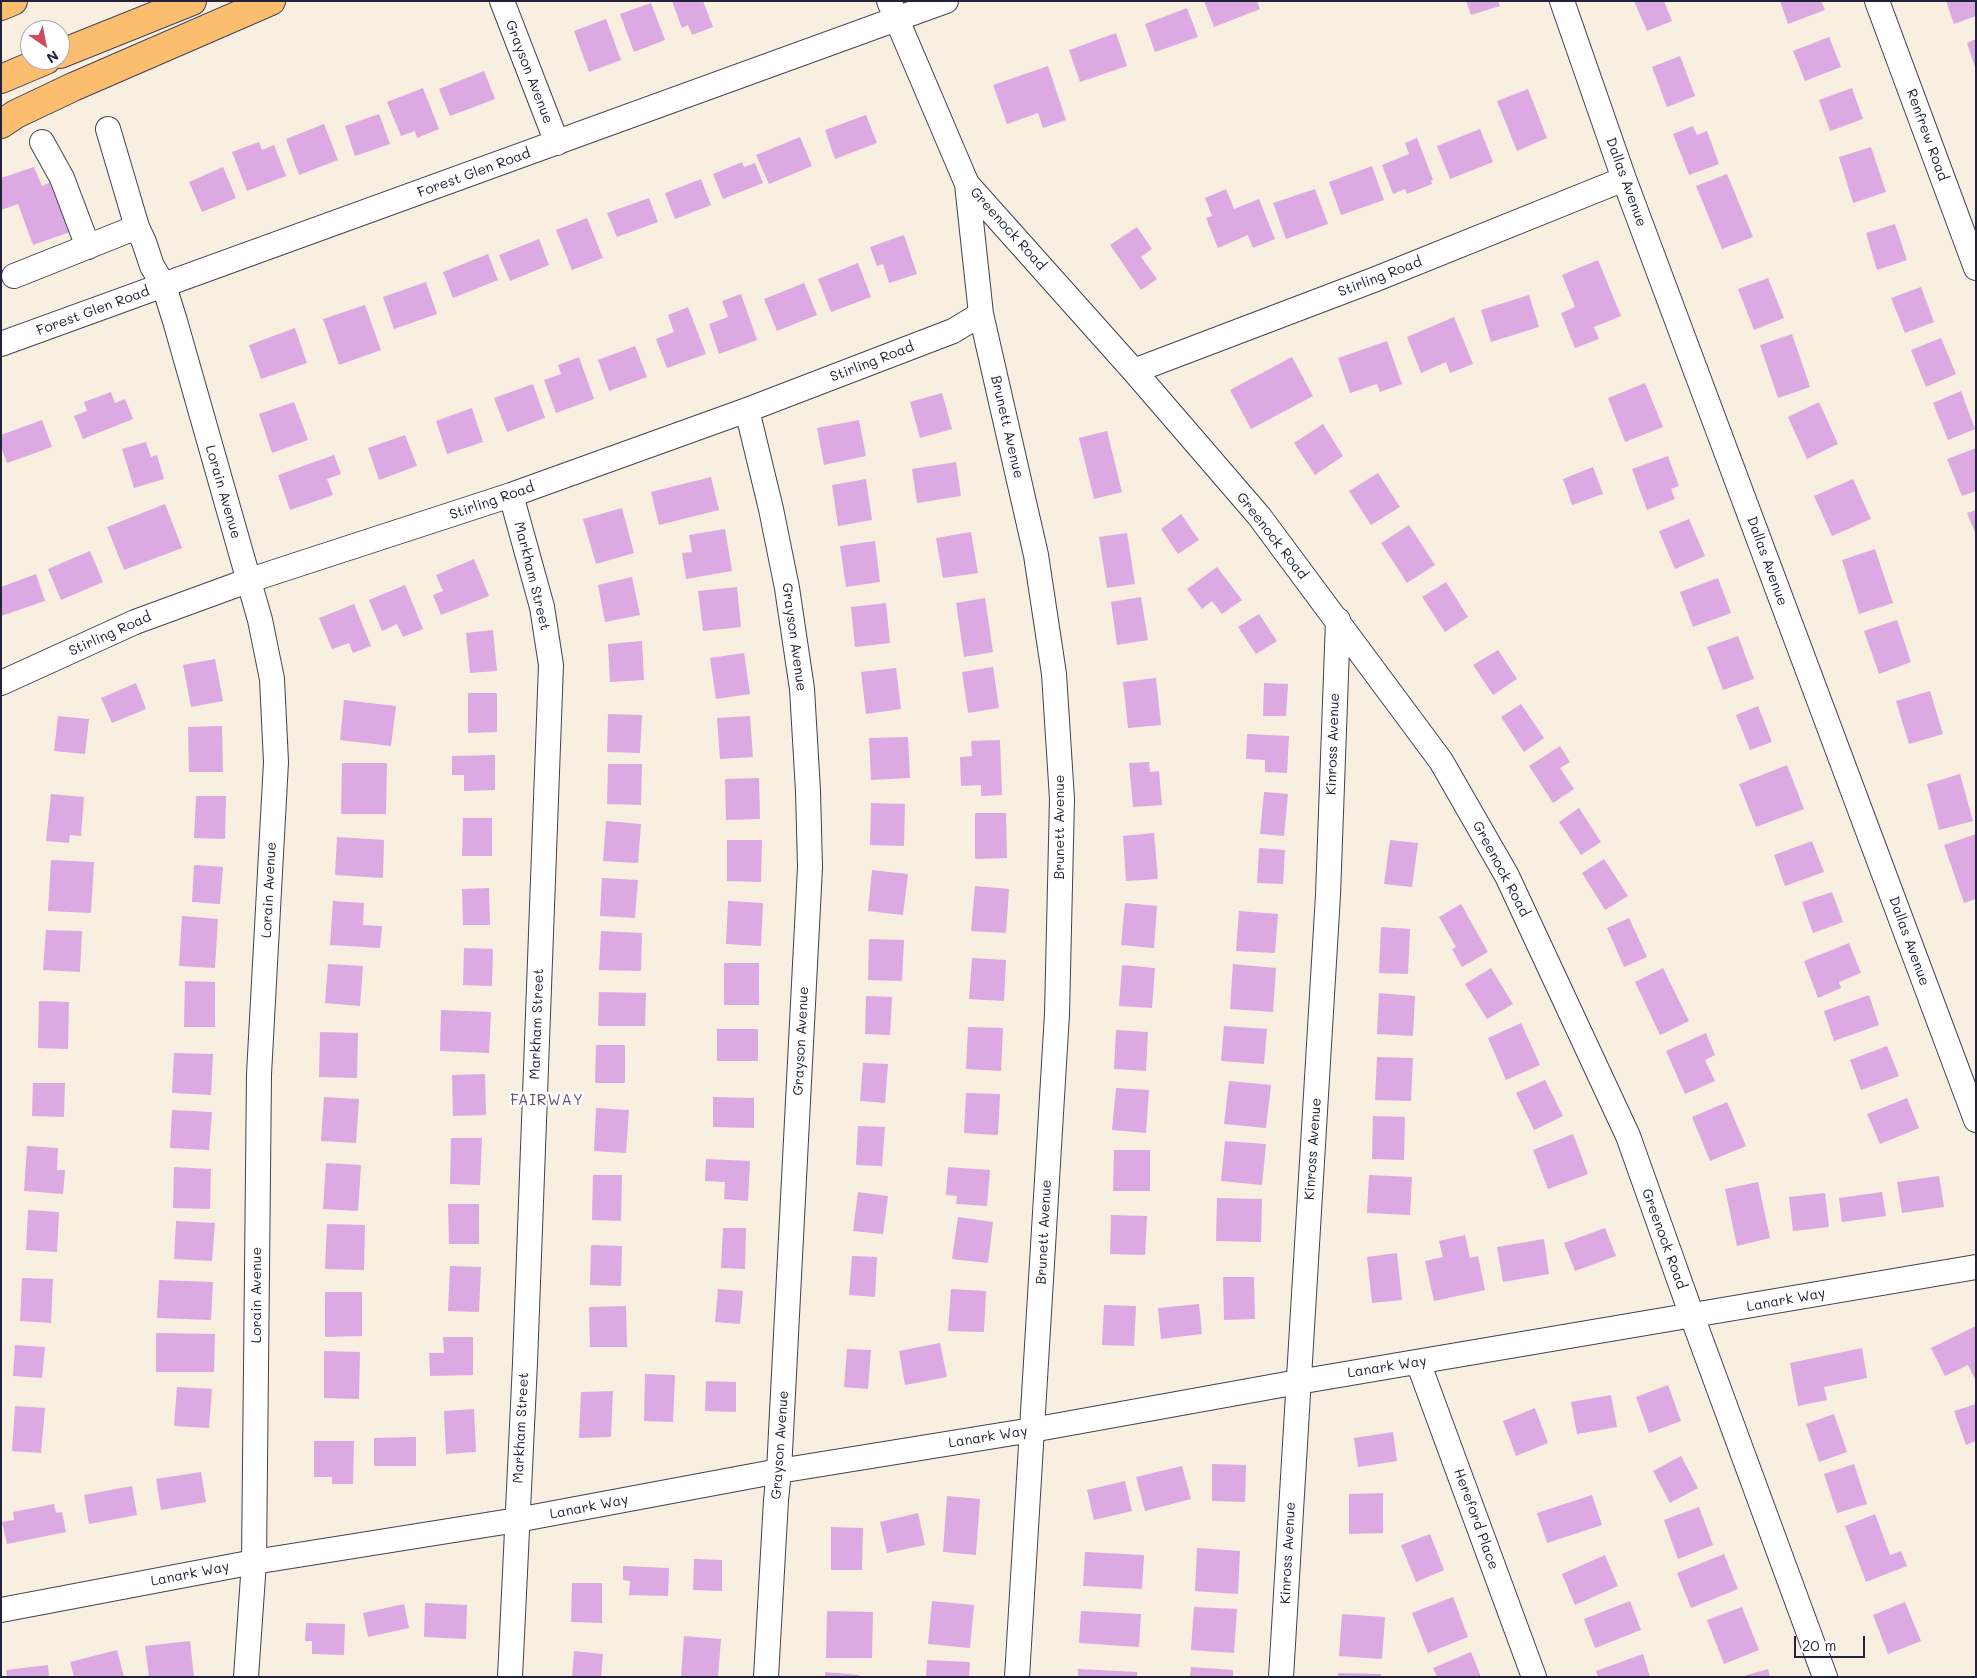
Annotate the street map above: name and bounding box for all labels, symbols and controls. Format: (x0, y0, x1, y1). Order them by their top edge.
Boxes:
street label: Grayson Avenue (502, 18, 556, 126)
north arrow (20, 20, 70, 70)
text: N (43, 46, 63, 68)
street label: Renfrew Road (1903, 87, 1951, 183)
street label: Dallas Avenue (1602, 135, 1650, 229)
street label: Forest Glen Road (415, 145, 533, 201)
street label: Greenock Road (966, 184, 1050, 274)
street label: Stirling Road (1336, 253, 1424, 301)
street label: Forest Glen Road (34, 283, 152, 339)
street label: Stirling Road (828, 338, 916, 386)
street label: Brunett Avenue (987, 374, 1027, 480)
street label: Lorain Avenue (202, 443, 244, 541)
street label: Stirling Road (447, 479, 537, 523)
street label: Greenock Road (1233, 489, 1311, 583)
street label: Dallas Avenue (1743, 514, 1791, 608)
street label: Markham Street (510, 520, 554, 632)
street label: Grayson Avenue (778, 582, 810, 692)
street label: Stirling Road (66, 608, 154, 660)
street label: Kinross Avenue (1323, 693, 1343, 795)
street label: Brunett Avenue (1052, 774, 1068, 880)
street label: Greenock Road (1469, 818, 1533, 920)
street label: Lorain Avenue (258, 841, 280, 939)
street label: Dallas Avenue (1885, 894, 1933, 988)
street label: Markham Street (527, 968, 547, 1080)
street label: Grayson Avenue (790, 986, 812, 1096)
district label: FAIRWAY (509, 1091, 585, 1109)
street label: Kinross Avenue (1301, 1097, 1325, 1201)
street label: Brunett Avenue (1033, 1179, 1055, 1285)
street label: Greenock Road (1638, 1186, 1690, 1292)
street label: Lorain Avenue (249, 1247, 265, 1343)
street label: Lanark Way (1745, 1285, 1827, 1315)
street label: Lanark Way (1346, 1352, 1428, 1382)
street label: Markham Street (510, 1372, 532, 1484)
street label: Grayson Avenue (768, 1390, 792, 1500)
street label: Lanark Way (947, 1422, 1029, 1452)
street label: Hereford Place (1450, 1466, 1502, 1572)
street label: Lanark Way (548, 1491, 630, 1523)
street label: Kinross Avenue (1277, 1501, 1299, 1605)
street label: Lanark Way (149, 1558, 231, 1590)
scale bar (1797, 1626, 1868, 1658)
text: 20 m (1802, 1635, 1836, 1655)

